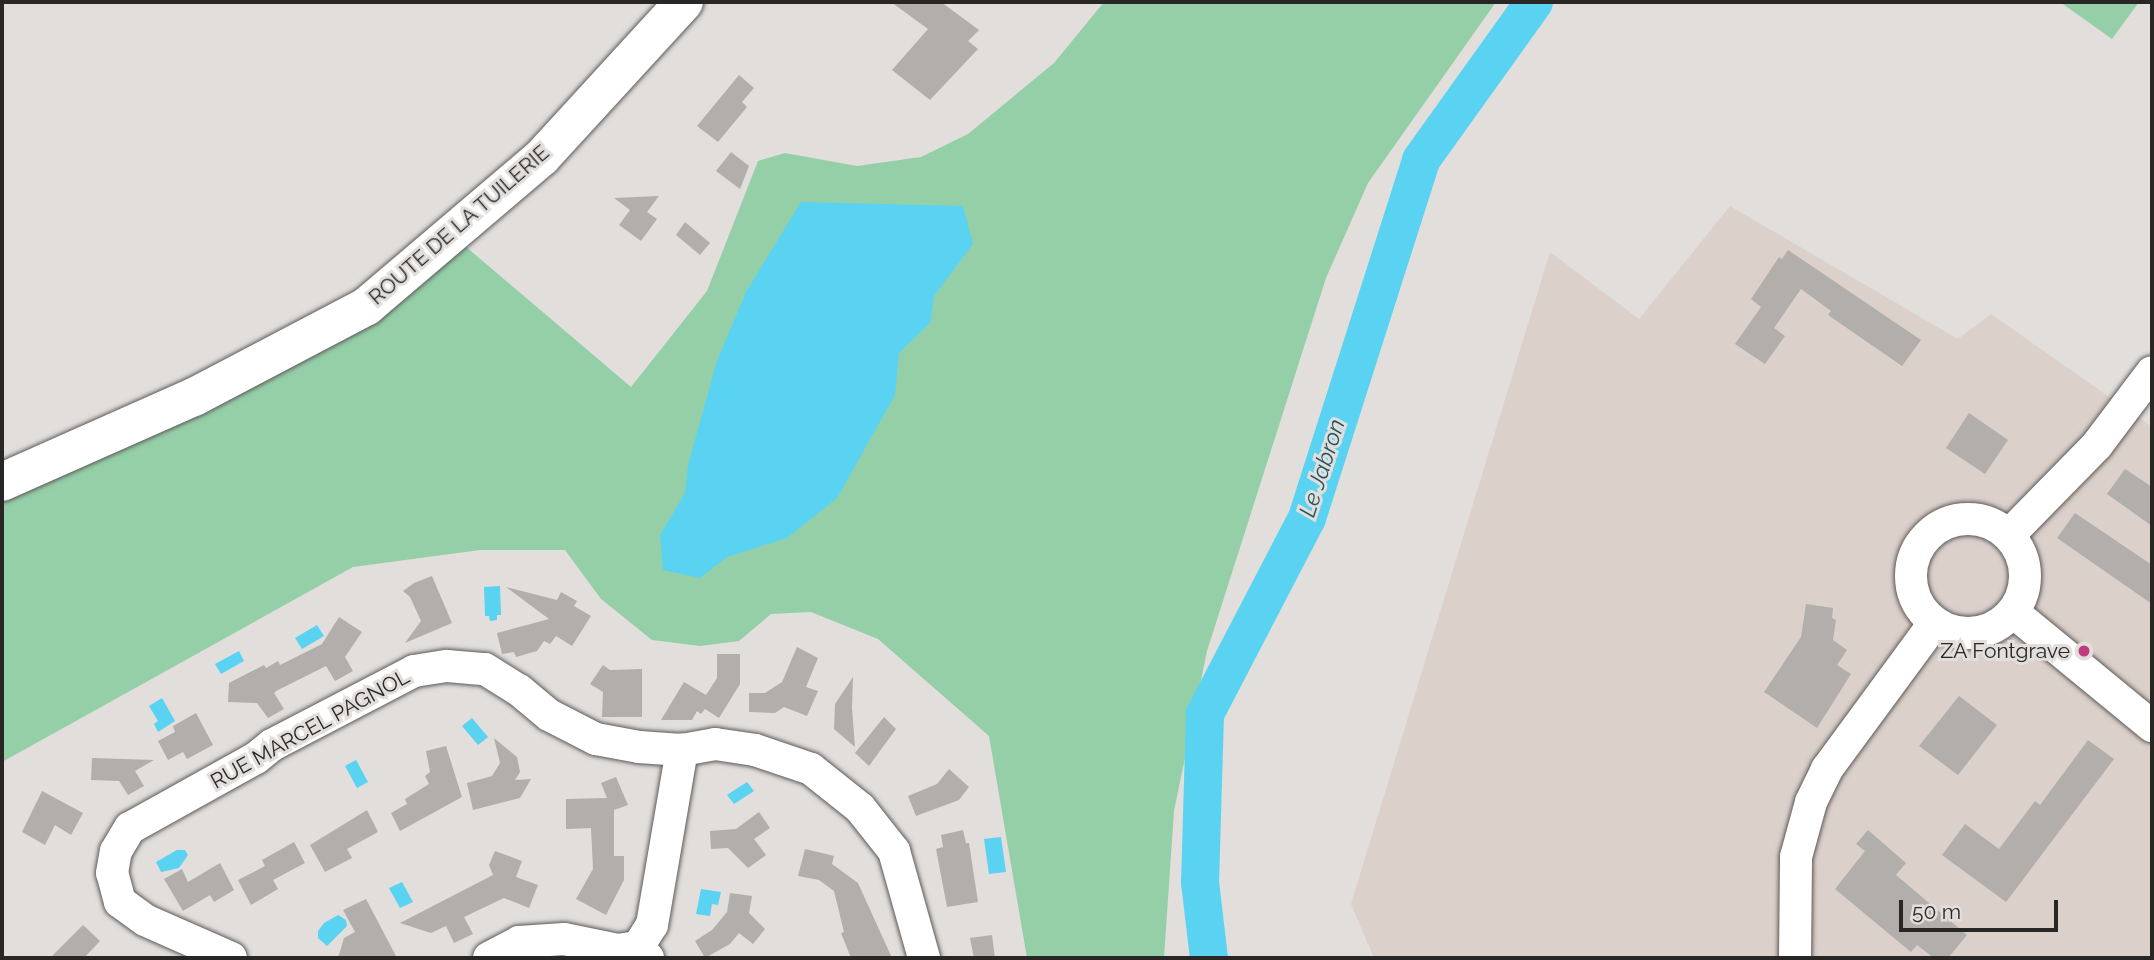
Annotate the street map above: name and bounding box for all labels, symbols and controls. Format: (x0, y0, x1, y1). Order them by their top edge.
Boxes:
street label: ROUTE DE LA TUILERIE (363, 139, 555, 311)
water label: Le Jabron (1293, 415, 1351, 521)
place label: ZA Fontgrave (1940, 638, 2070, 664)
marker: ZA Fontgrave (2076, 643, 2092, 659)
street label: RUE MARCEL PAGNOL (206, 664, 414, 794)
scale bar (1902, 886, 2061, 930)
text: 50 m (1912, 899, 1961, 924)

